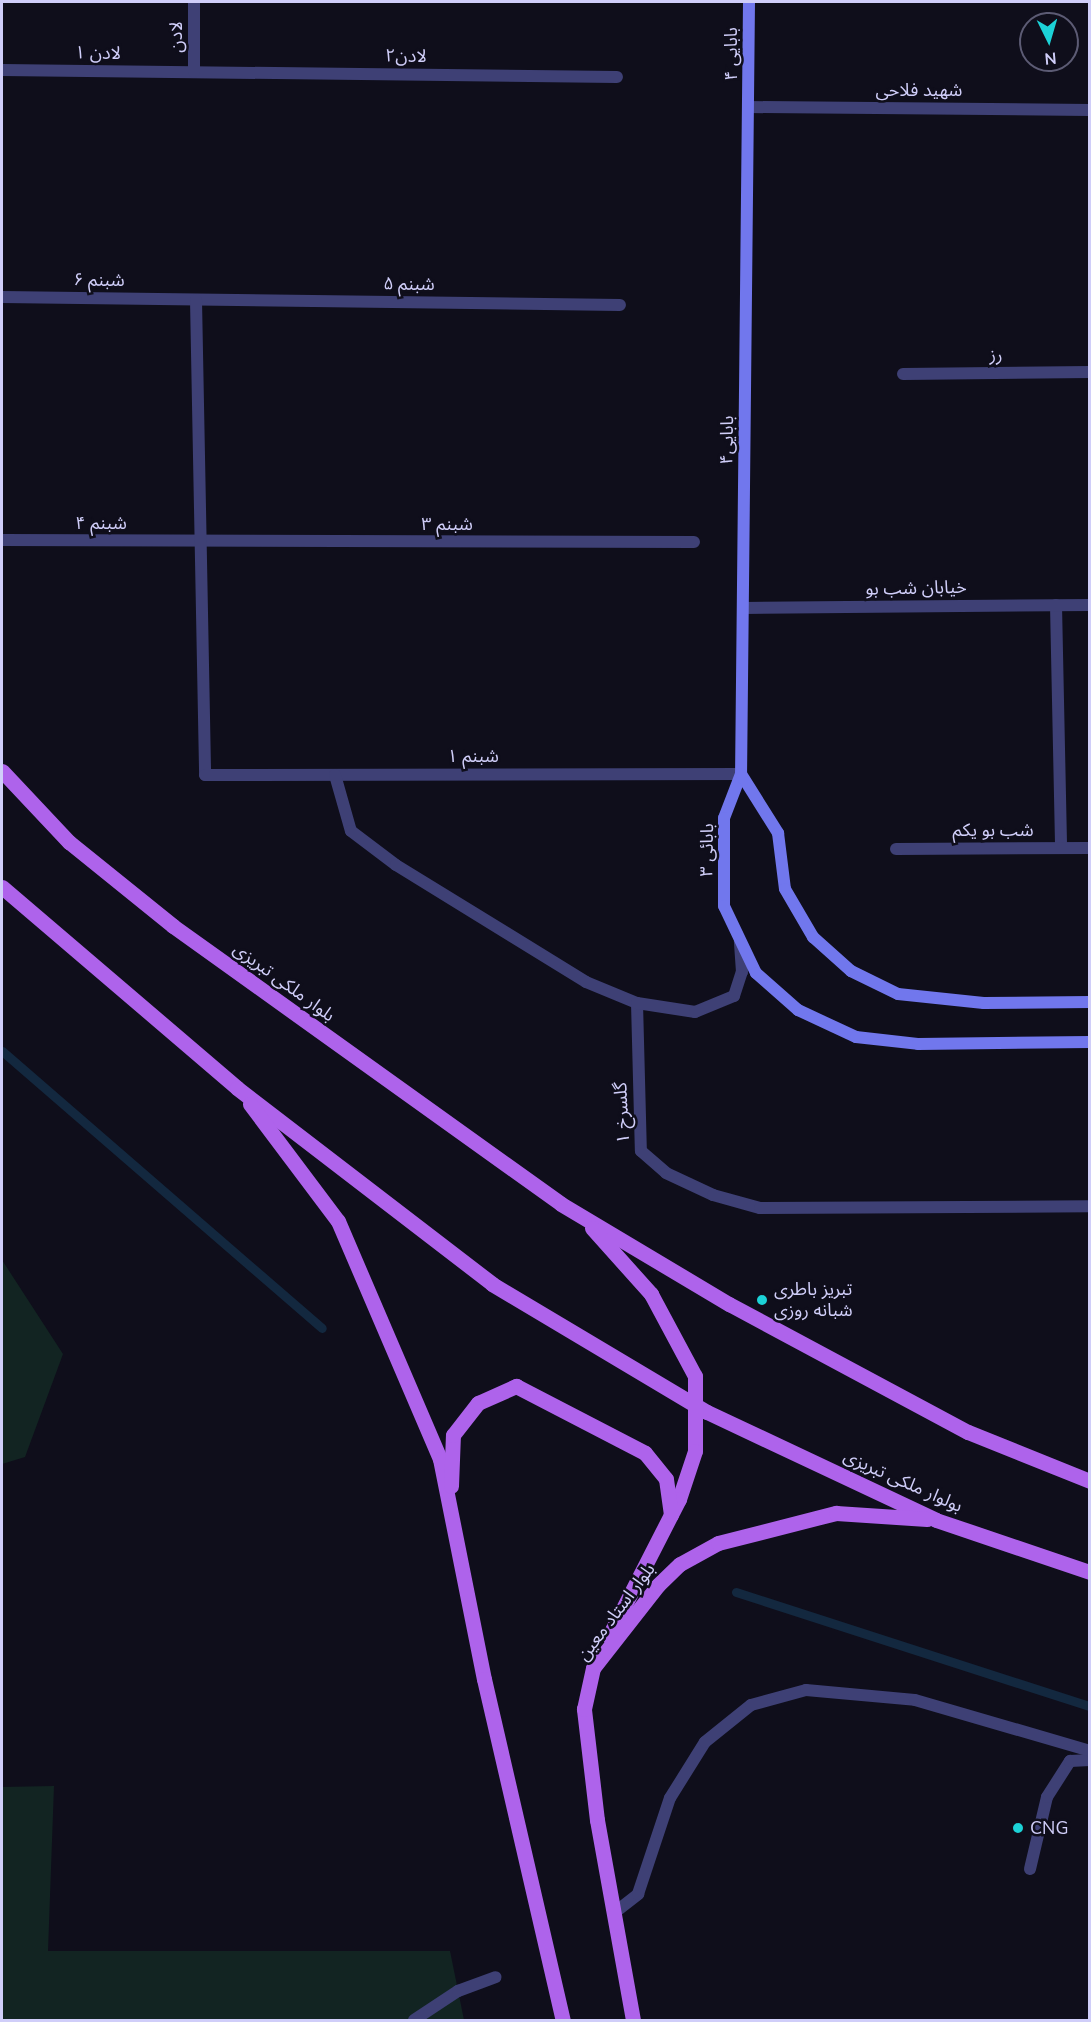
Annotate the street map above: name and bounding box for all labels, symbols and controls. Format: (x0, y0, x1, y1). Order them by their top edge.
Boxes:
north arrow (1019, 12, 1079, 72)
street label: لادن (165, 21, 187, 53)
street label: بابایی ۴ (720, 27, 742, 81)
street label: لادن ۱ (75, 42, 121, 64)
street label: لادن۲ (385, 45, 427, 67)
text: N (1043, 46, 1057, 69)
street label: شهید فلاحی (876, 79, 962, 101)
street label: شبنم ۶ (73, 269, 125, 291)
street label: شبنم ۵ (383, 273, 435, 295)
street label: رز (989, 344, 1003, 366)
street label: بابایی۴ (716, 415, 738, 465)
street label: شبنم ۴ (75, 512, 127, 534)
street label: شبنم ۳ (421, 513, 473, 535)
street label: خیابان شب بو (865, 576, 967, 600)
street label: شبنم ۱ (447, 745, 499, 767)
street label: شب بو یکم (952, 819, 1034, 841)
street label: بابائی ۳ (696, 823, 718, 877)
street label: بلوار ملکى تبریزى (229, 938, 339, 1026)
street label: گلسرخ ۱ (610, 1082, 634, 1144)
place label: تبریز باطری شبانه روزی (774, 1279, 853, 1322)
marker: تبریز باطری شبانه روزی (755, 1293, 769, 1307)
street label: بولوار ملکی تبریزی (840, 1445, 966, 1517)
street label: بلوار استاد معین (572, 1559, 660, 1665)
place label: CNG (1030, 1817, 1069, 1839)
marker: CNG (1011, 1821, 1025, 1835)

